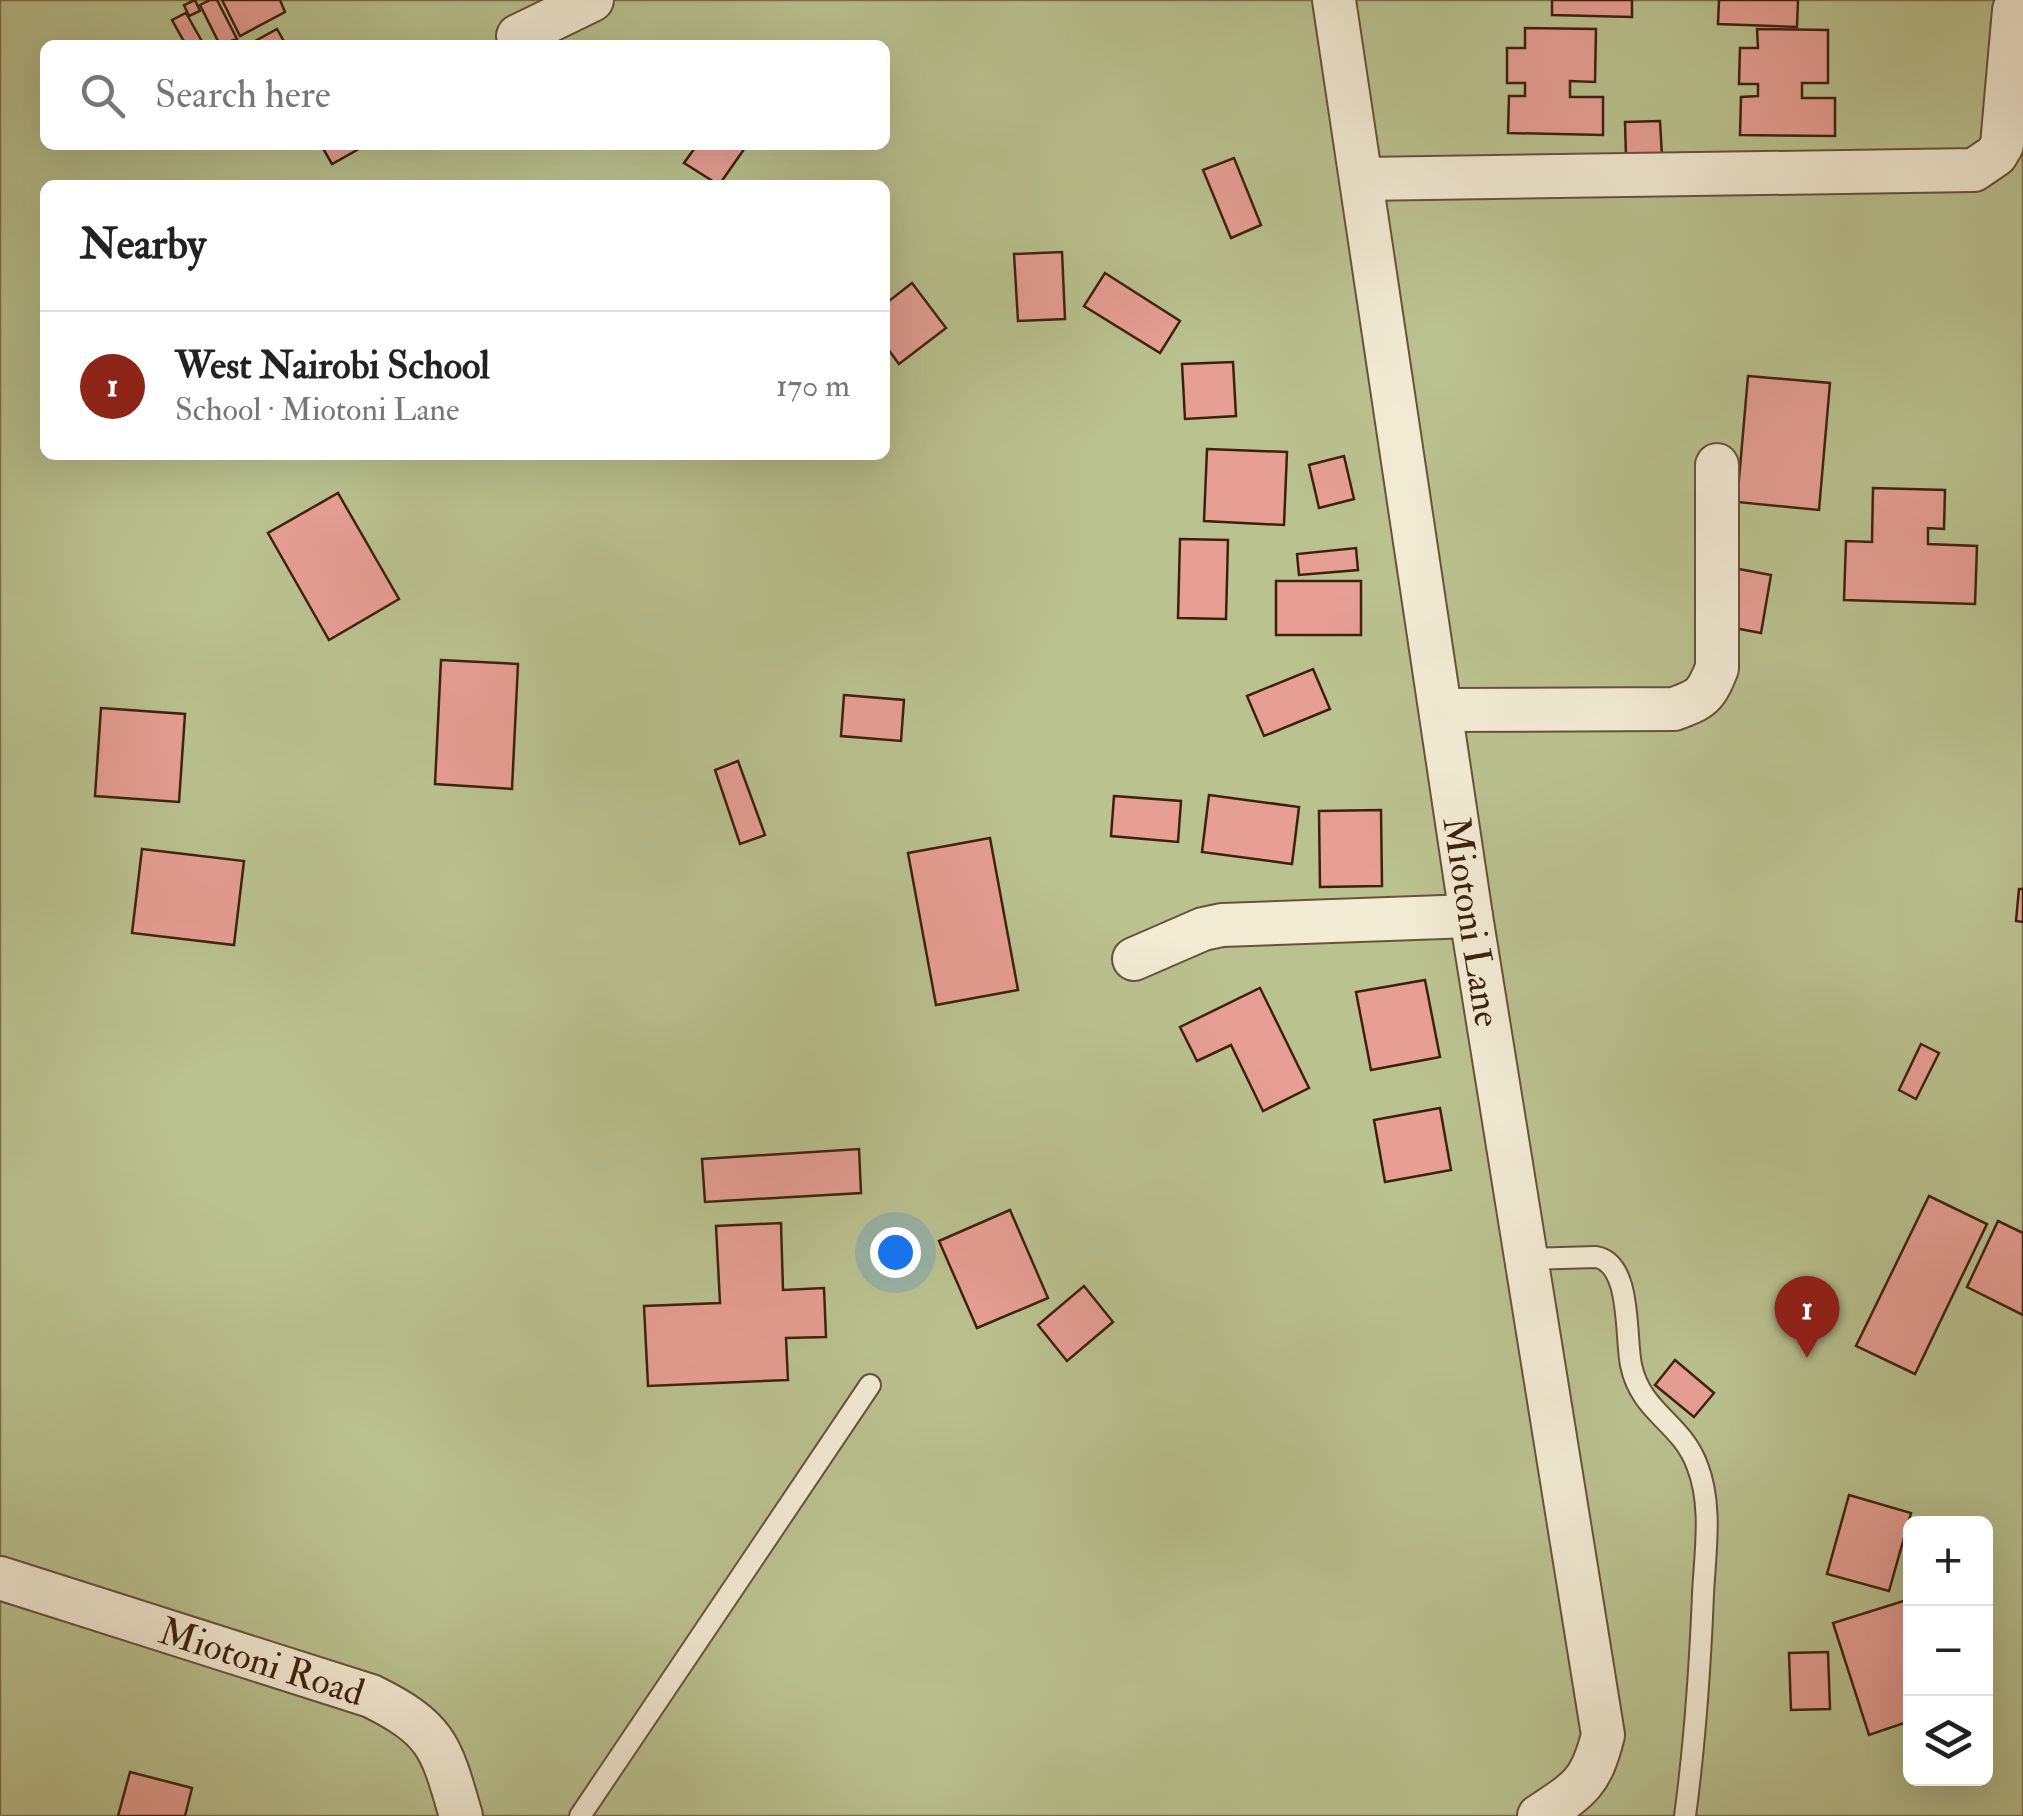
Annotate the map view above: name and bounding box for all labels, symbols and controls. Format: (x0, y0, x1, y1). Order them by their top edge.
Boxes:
search box (40, 40, 890, 150)
icon: search (75, 68, 130, 123)
text: Search here (155, 71, 331, 119)
text: Nearby (80, 219, 206, 271)
text: West Nairobi School (175, 342, 490, 390)
text: 1 (107, 366, 118, 406)
text: 170 m (776, 366, 850, 406)
text: School · Miotoni Lane (175, 390, 459, 430)
street label: Miotoni Lane (1431, 814, 1512, 1030)
your location (870, 1227, 921, 1278)
pin: 1 (1774, 1276, 1840, 1358)
map controls (1903, 1516, 1993, 1786)
button: + (1903, 1516, 1993, 1606)
button: − (1903, 1606, 1993, 1696)
street label: Miotoni Road (153, 1607, 371, 1717)
button: layers (1903, 1696, 1993, 1786)

